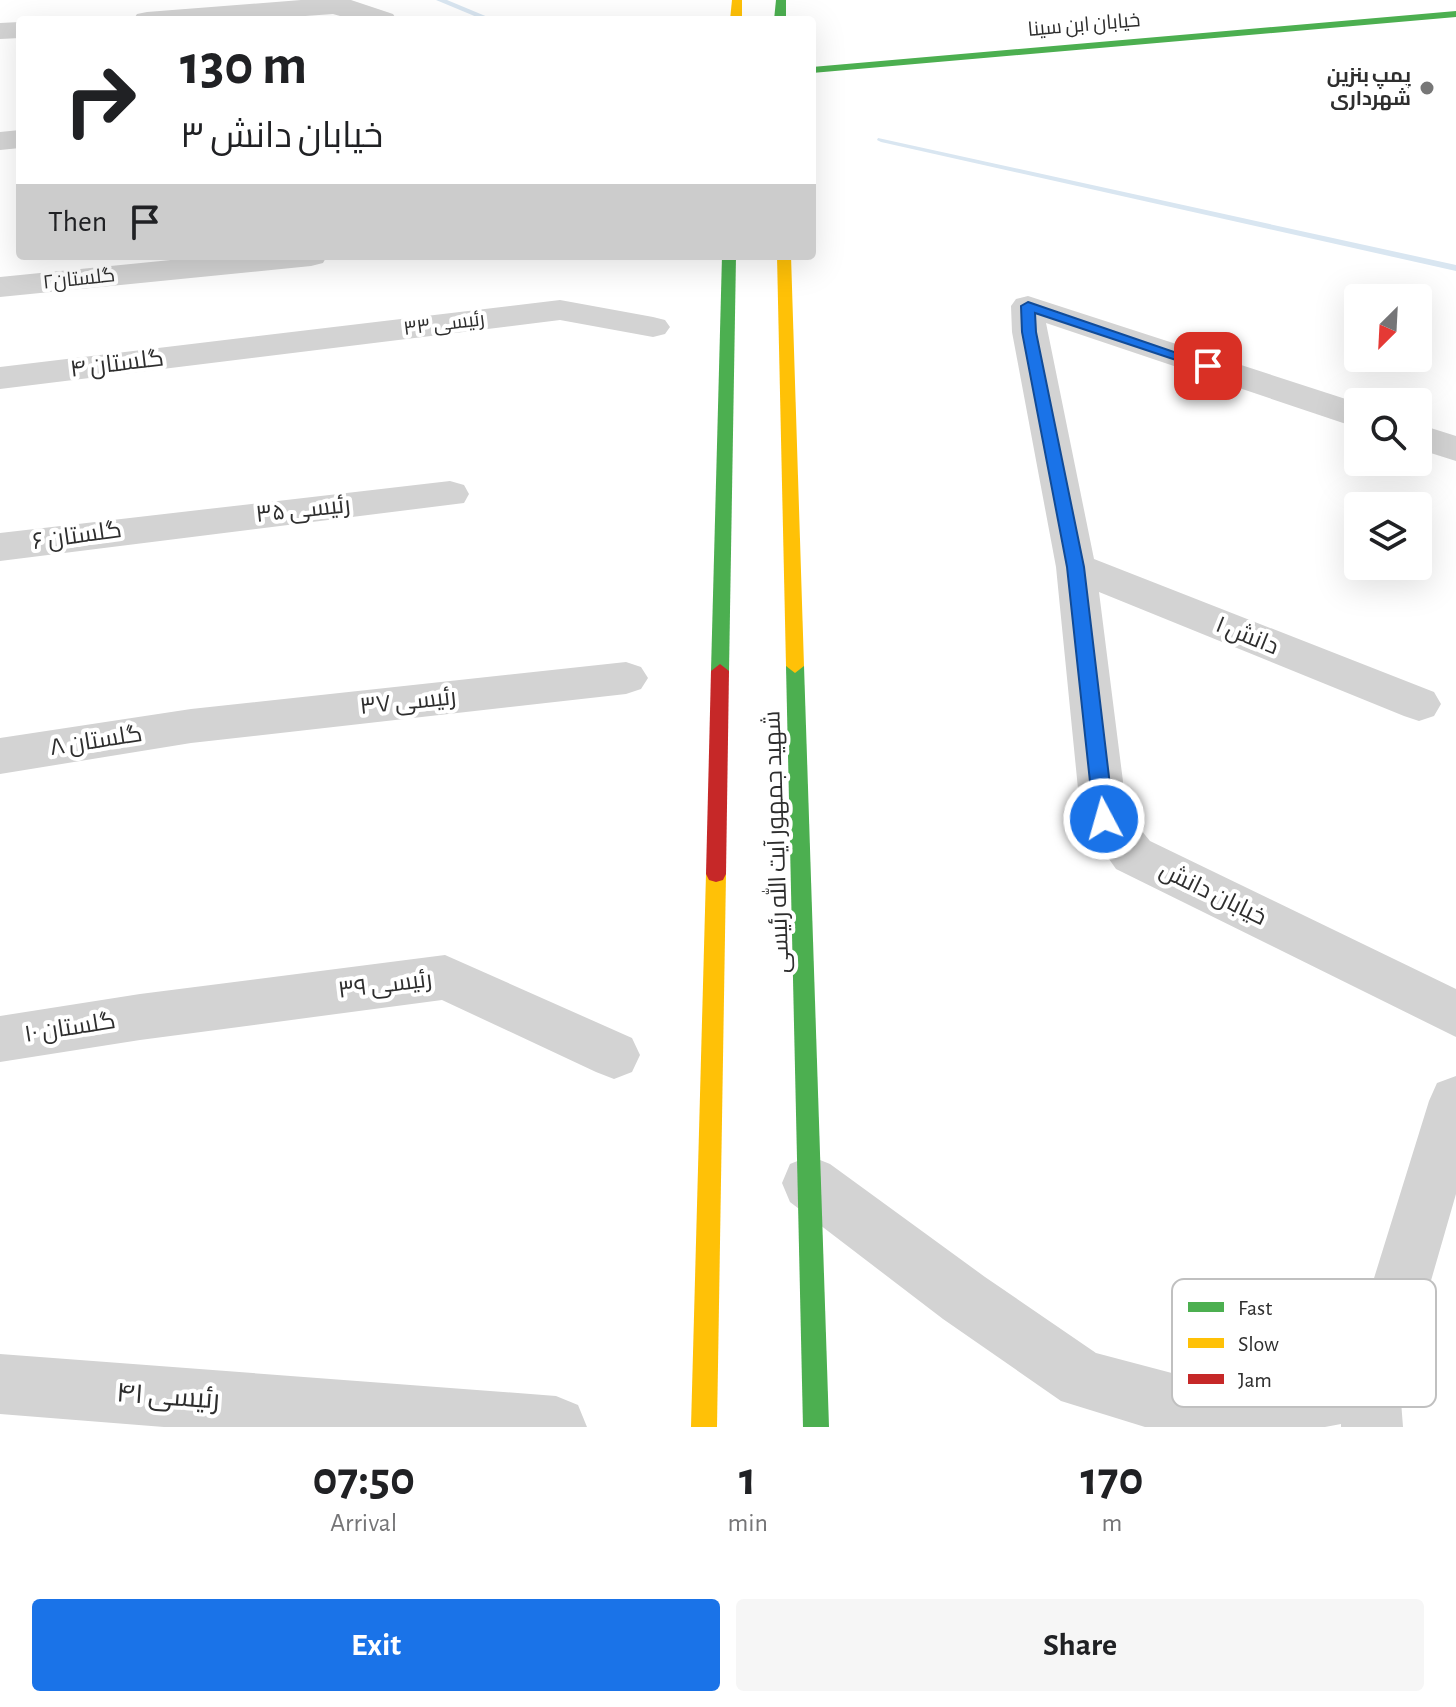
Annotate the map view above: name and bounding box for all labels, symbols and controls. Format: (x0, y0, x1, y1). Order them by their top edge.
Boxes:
street label: خیابان ابن سینا (1027, 10, 1141, 42)
text: 130 m (180, 38, 307, 94)
icon: right (48, 48, 152, 152)
place label: پمپ بنزین شهرداری (1327, 66, 1411, 111)
marker: پمپ بنزین شهرداری (1418, 79, 1436, 97)
text: خیابان دانش ۳ (180, 118, 383, 154)
icon: arrive (123, 200, 167, 244)
text: Then (48, 207, 107, 237)
street label: گلستان۲ (42, 265, 116, 295)
north arrow (1344, 284, 1432, 372)
map controls (1344, 284, 1432, 580)
street label: رئیسی ۳۳ (402, 309, 486, 341)
pin (1174, 332, 1242, 400)
icon: arrive (1186, 344, 1230, 388)
street label: گلستان ۴ (69, 346, 165, 383)
button: search (1344, 388, 1432, 476)
button: layers (1344, 492, 1432, 580)
street label: رئیسی ۳۵ (255, 493, 352, 528)
street label: گلستان ۶ (31, 518, 123, 555)
street label: دانش ۱ (1212, 612, 1282, 660)
street label: رئیسی ۳۷ (359, 685, 457, 720)
street label: شهید جمهور آیت الله رئیسی (755, 710, 795, 974)
street label: گلستان ۸ (48, 722, 144, 761)
position arrow (1062, 777, 1146, 861)
street label: خیابان دانش (1155, 857, 1271, 931)
street label: رئیسی ۳۹ (337, 967, 433, 1004)
street label: گلستان ۱۰ (23, 1009, 117, 1048)
legend (1172, 1279, 1436, 1407)
text: Fast (1238, 1297, 1272, 1319)
text: Slow (1238, 1333, 1279, 1355)
text: Jam (1238, 1369, 1272, 1391)
street label: رئیسی ۴۱ (115, 1379, 221, 1416)
text: 07:50 (312, 1456, 415, 1504)
text: 1 (739, 1456, 756, 1504)
text: 170 (1080, 1456, 1143, 1504)
text: Arrival (330, 1510, 397, 1536)
text: min (727, 1510, 768, 1536)
text: m (1102, 1510, 1122, 1536)
button: Exit (32, 1599, 720, 1691)
button: Share (736, 1599, 1424, 1691)

